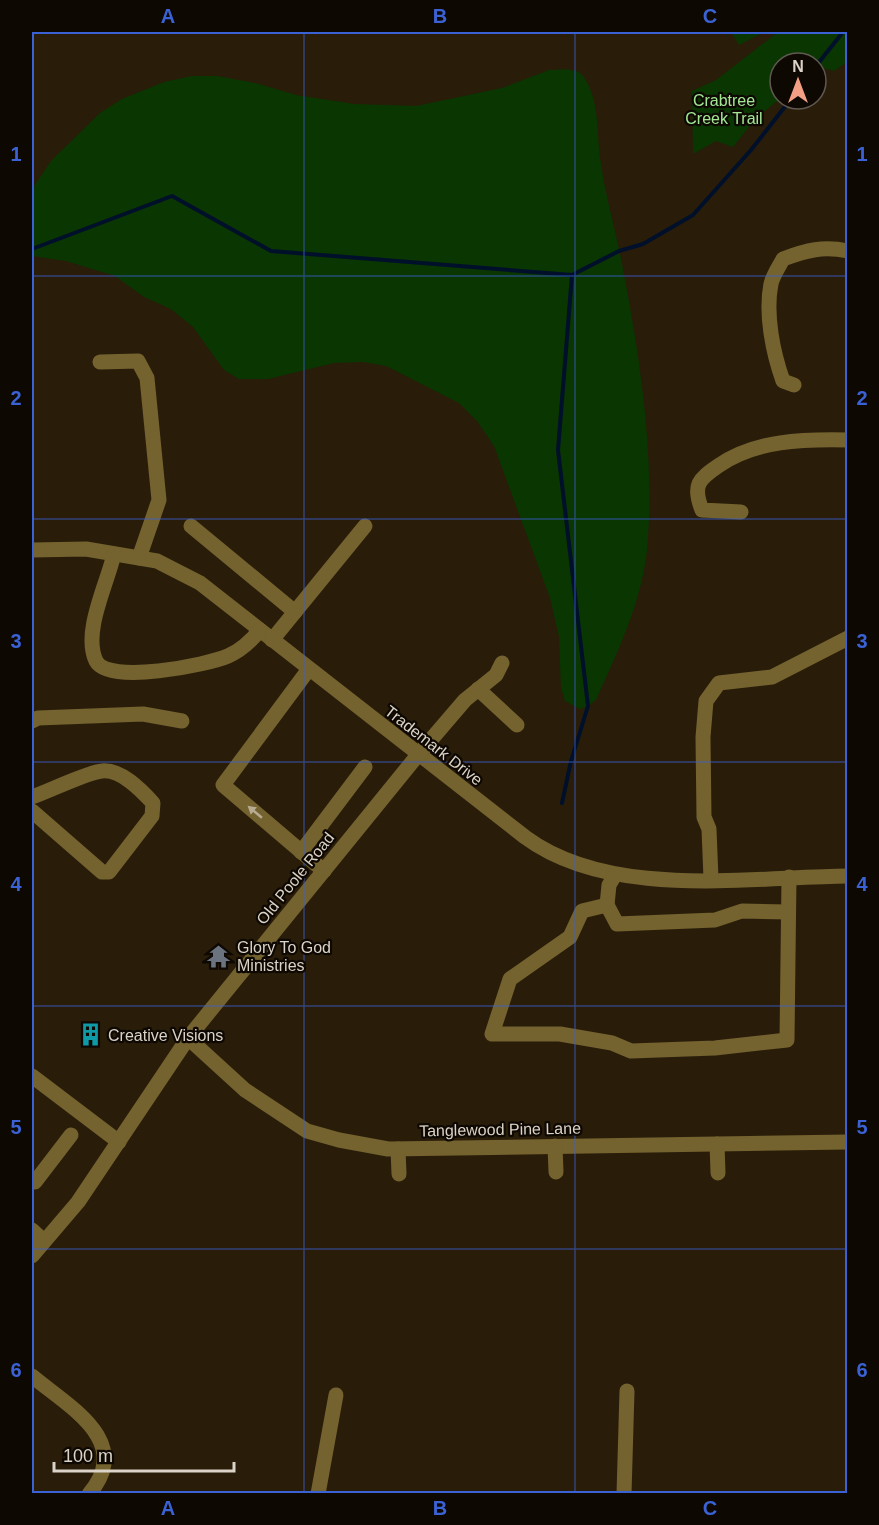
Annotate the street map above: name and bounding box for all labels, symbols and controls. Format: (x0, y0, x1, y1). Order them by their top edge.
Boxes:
text: A (161, 5, 175, 27)
text: B (433, 5, 447, 27)
text: C (703, 5, 717, 27)
north arrow (768, 51, 828, 111)
text: N (792, 58, 804, 75)
park label: Crabtree Creek Trail (685, 92, 763, 127)
text: 1 (10, 143, 22, 165)
text: 1 (856, 143, 868, 165)
text: 2 (10, 387, 22, 409)
text: 2 (856, 387, 868, 409)
text: 3 (10, 630, 22, 652)
text: 3 (856, 630, 868, 652)
street label: Trademark Drive (382, 702, 486, 789)
one-way arrow (248, 806, 263, 819)
street label: Old Poole Road (253, 829, 338, 928)
text: 4 (10, 873, 22, 895)
text: 4 (856, 873, 868, 895)
place label: Glory To God Ministries (237, 939, 331, 974)
temple icon: Glory To God Ministries (206, 943, 232, 969)
building icon: Creative Visions (77, 1022, 103, 1048)
place label: Creative Visions (108, 1027, 223, 1044)
text: 5 (10, 1116, 22, 1138)
text: 5 (856, 1116, 868, 1138)
street label: Tanglewood Pine Lane (419, 1120, 581, 1139)
text: 6 (10, 1359, 22, 1381)
text: 6 (856, 1359, 868, 1381)
scale bar (54, 1435, 234, 1473)
text: 100 m (63, 1446, 113, 1466)
text: A (161, 1497, 175, 1519)
text: B (433, 1497, 447, 1519)
text: C (703, 1497, 717, 1519)

